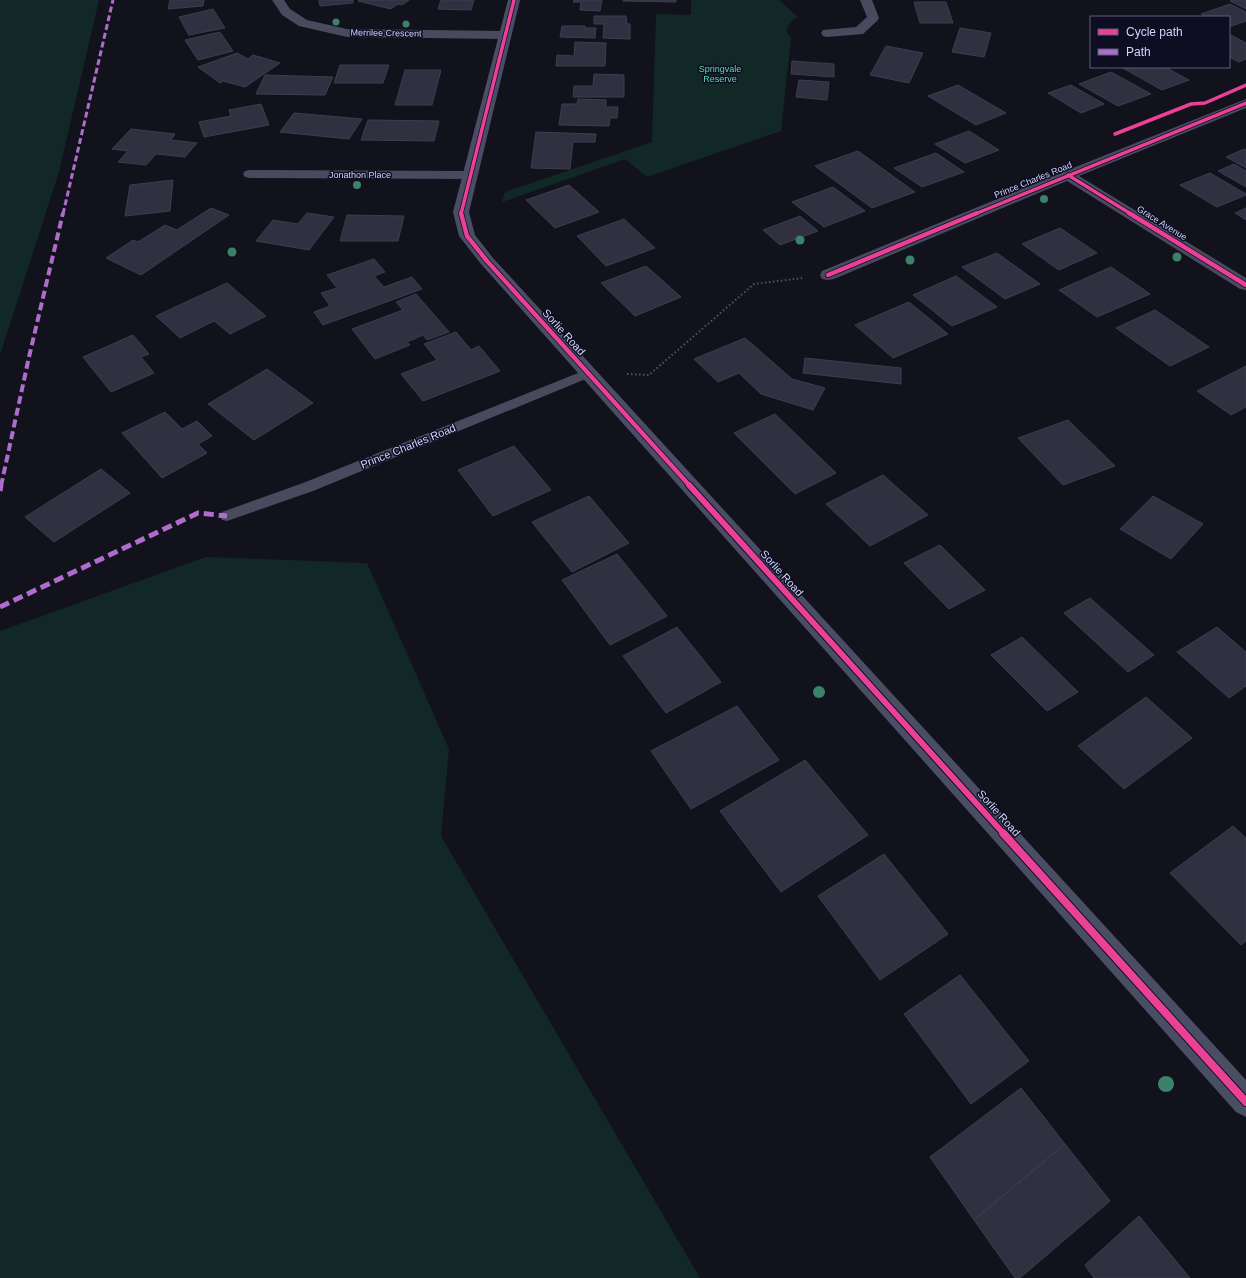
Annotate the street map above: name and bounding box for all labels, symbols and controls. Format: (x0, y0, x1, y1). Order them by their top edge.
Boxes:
legend (1090, 16, 1230, 68)
text: Cycle path (1126, 25, 1183, 39)
street label: Merrilee Crescent (350, 27, 422, 39)
text: Path (1126, 45, 1151, 59)
park label: Springvale Reserve (699, 64, 741, 84)
street label: Prince Charles Road (993, 160, 1073, 200)
street label: Jonathon Place (329, 170, 391, 180)
street label: Grace Avenue (1135, 204, 1189, 242)
street label: Sorlie Road (540, 307, 588, 357)
street label: Prince Charles Road (359, 421, 457, 471)
street label: Sorlie Road (758, 548, 806, 598)
street label: Sorlie Road (975, 788, 1023, 838)

